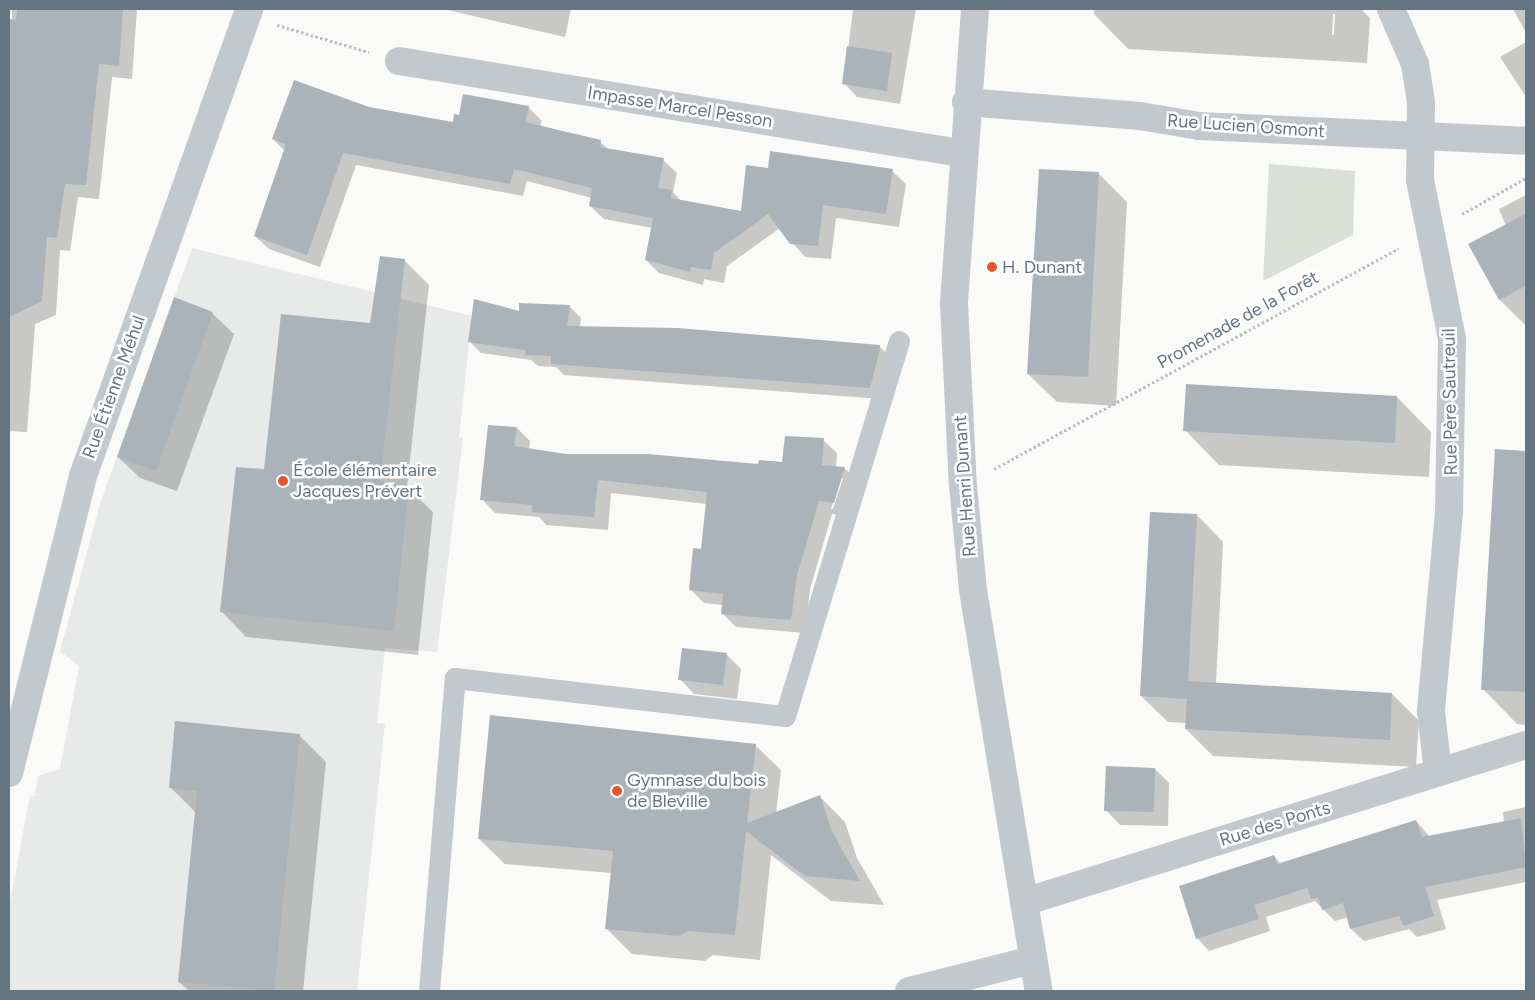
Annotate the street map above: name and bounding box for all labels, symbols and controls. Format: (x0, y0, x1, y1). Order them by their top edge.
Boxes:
street label: Impasse Marcel Pesson (586, 82, 774, 132)
street label: Rue Lucien Osmont (1166, 110, 1326, 142)
place label: H. Dunant (1002, 256, 1082, 278)
marker: H. Dunant (986, 261, 998, 273)
street label: Promenade de la Forêt (1153, 267, 1323, 373)
street label: Rue Étienne Méhul (78, 313, 150, 461)
street label: Rue Père Sautreuil (1438, 328, 1462, 476)
street label: Rue Henri Dunant (949, 414, 981, 558)
place label: École élémentaire Jacques Prévert (293, 460, 437, 502)
marker: École élémentaire Jacques Prévert (277, 475, 289, 487)
place label: Gymnase du bois de Bleville (627, 770, 766, 812)
marker: Gymnase du bois de Bleville (611, 785, 623, 797)
street label: Rue des Ponts (1217, 797, 1333, 851)

